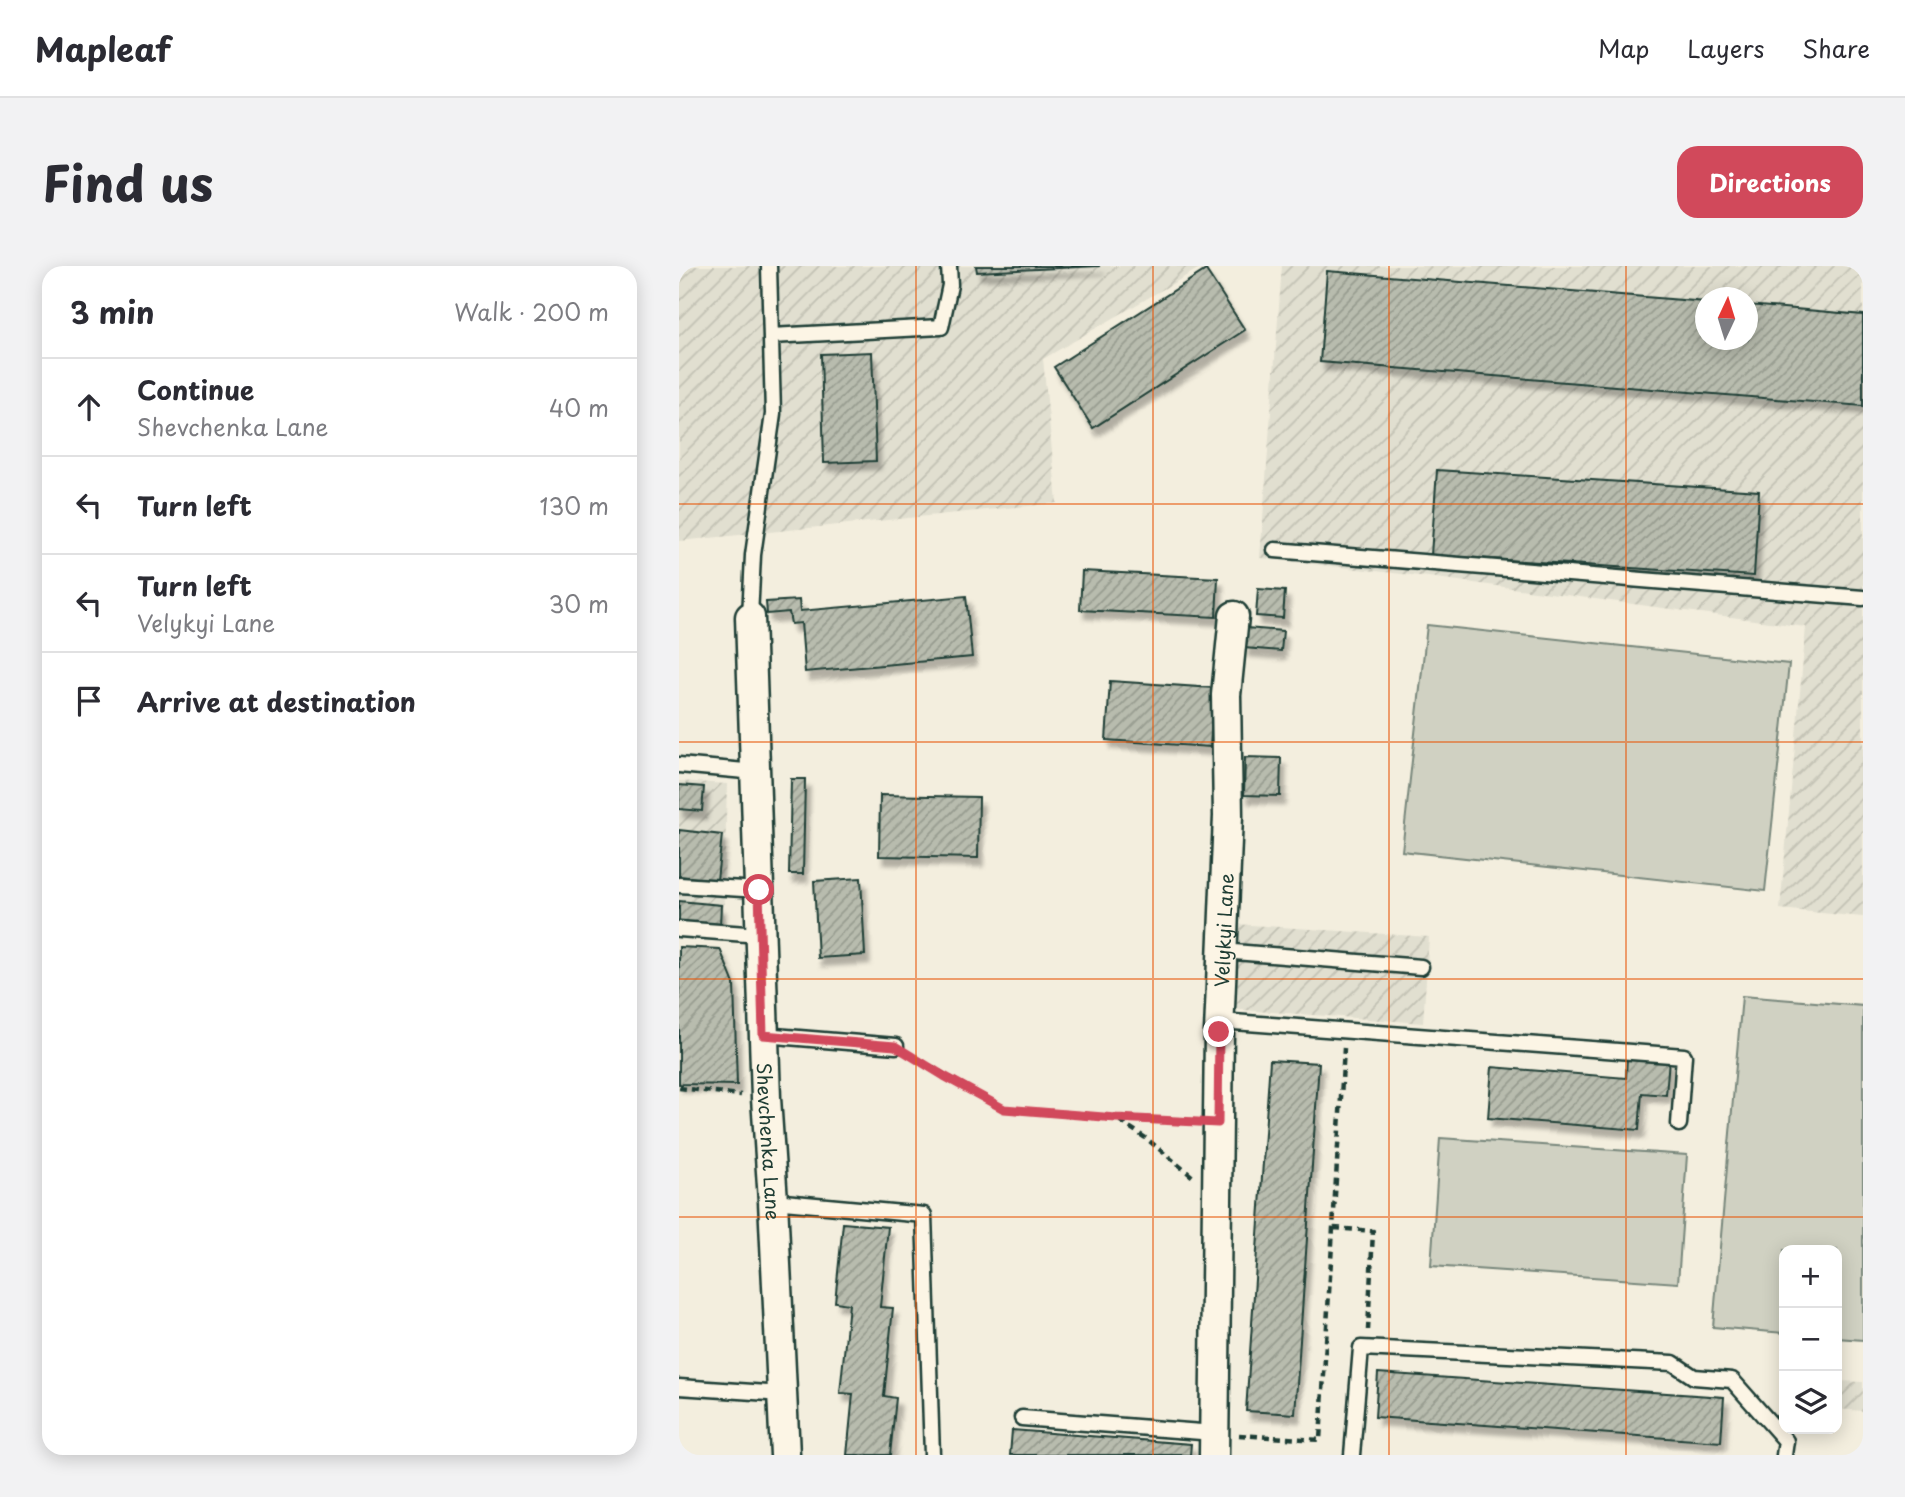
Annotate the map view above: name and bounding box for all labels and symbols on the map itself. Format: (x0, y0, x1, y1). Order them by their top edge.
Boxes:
north arrow (1695, 287, 1758, 350)
street label: Velykyi Lane (1207, 872, 1240, 988)
route start (743, 874, 774, 905)
route end (1203, 1016, 1234, 1047)
street label: Shevchenka Lane (751, 1062, 788, 1221)

